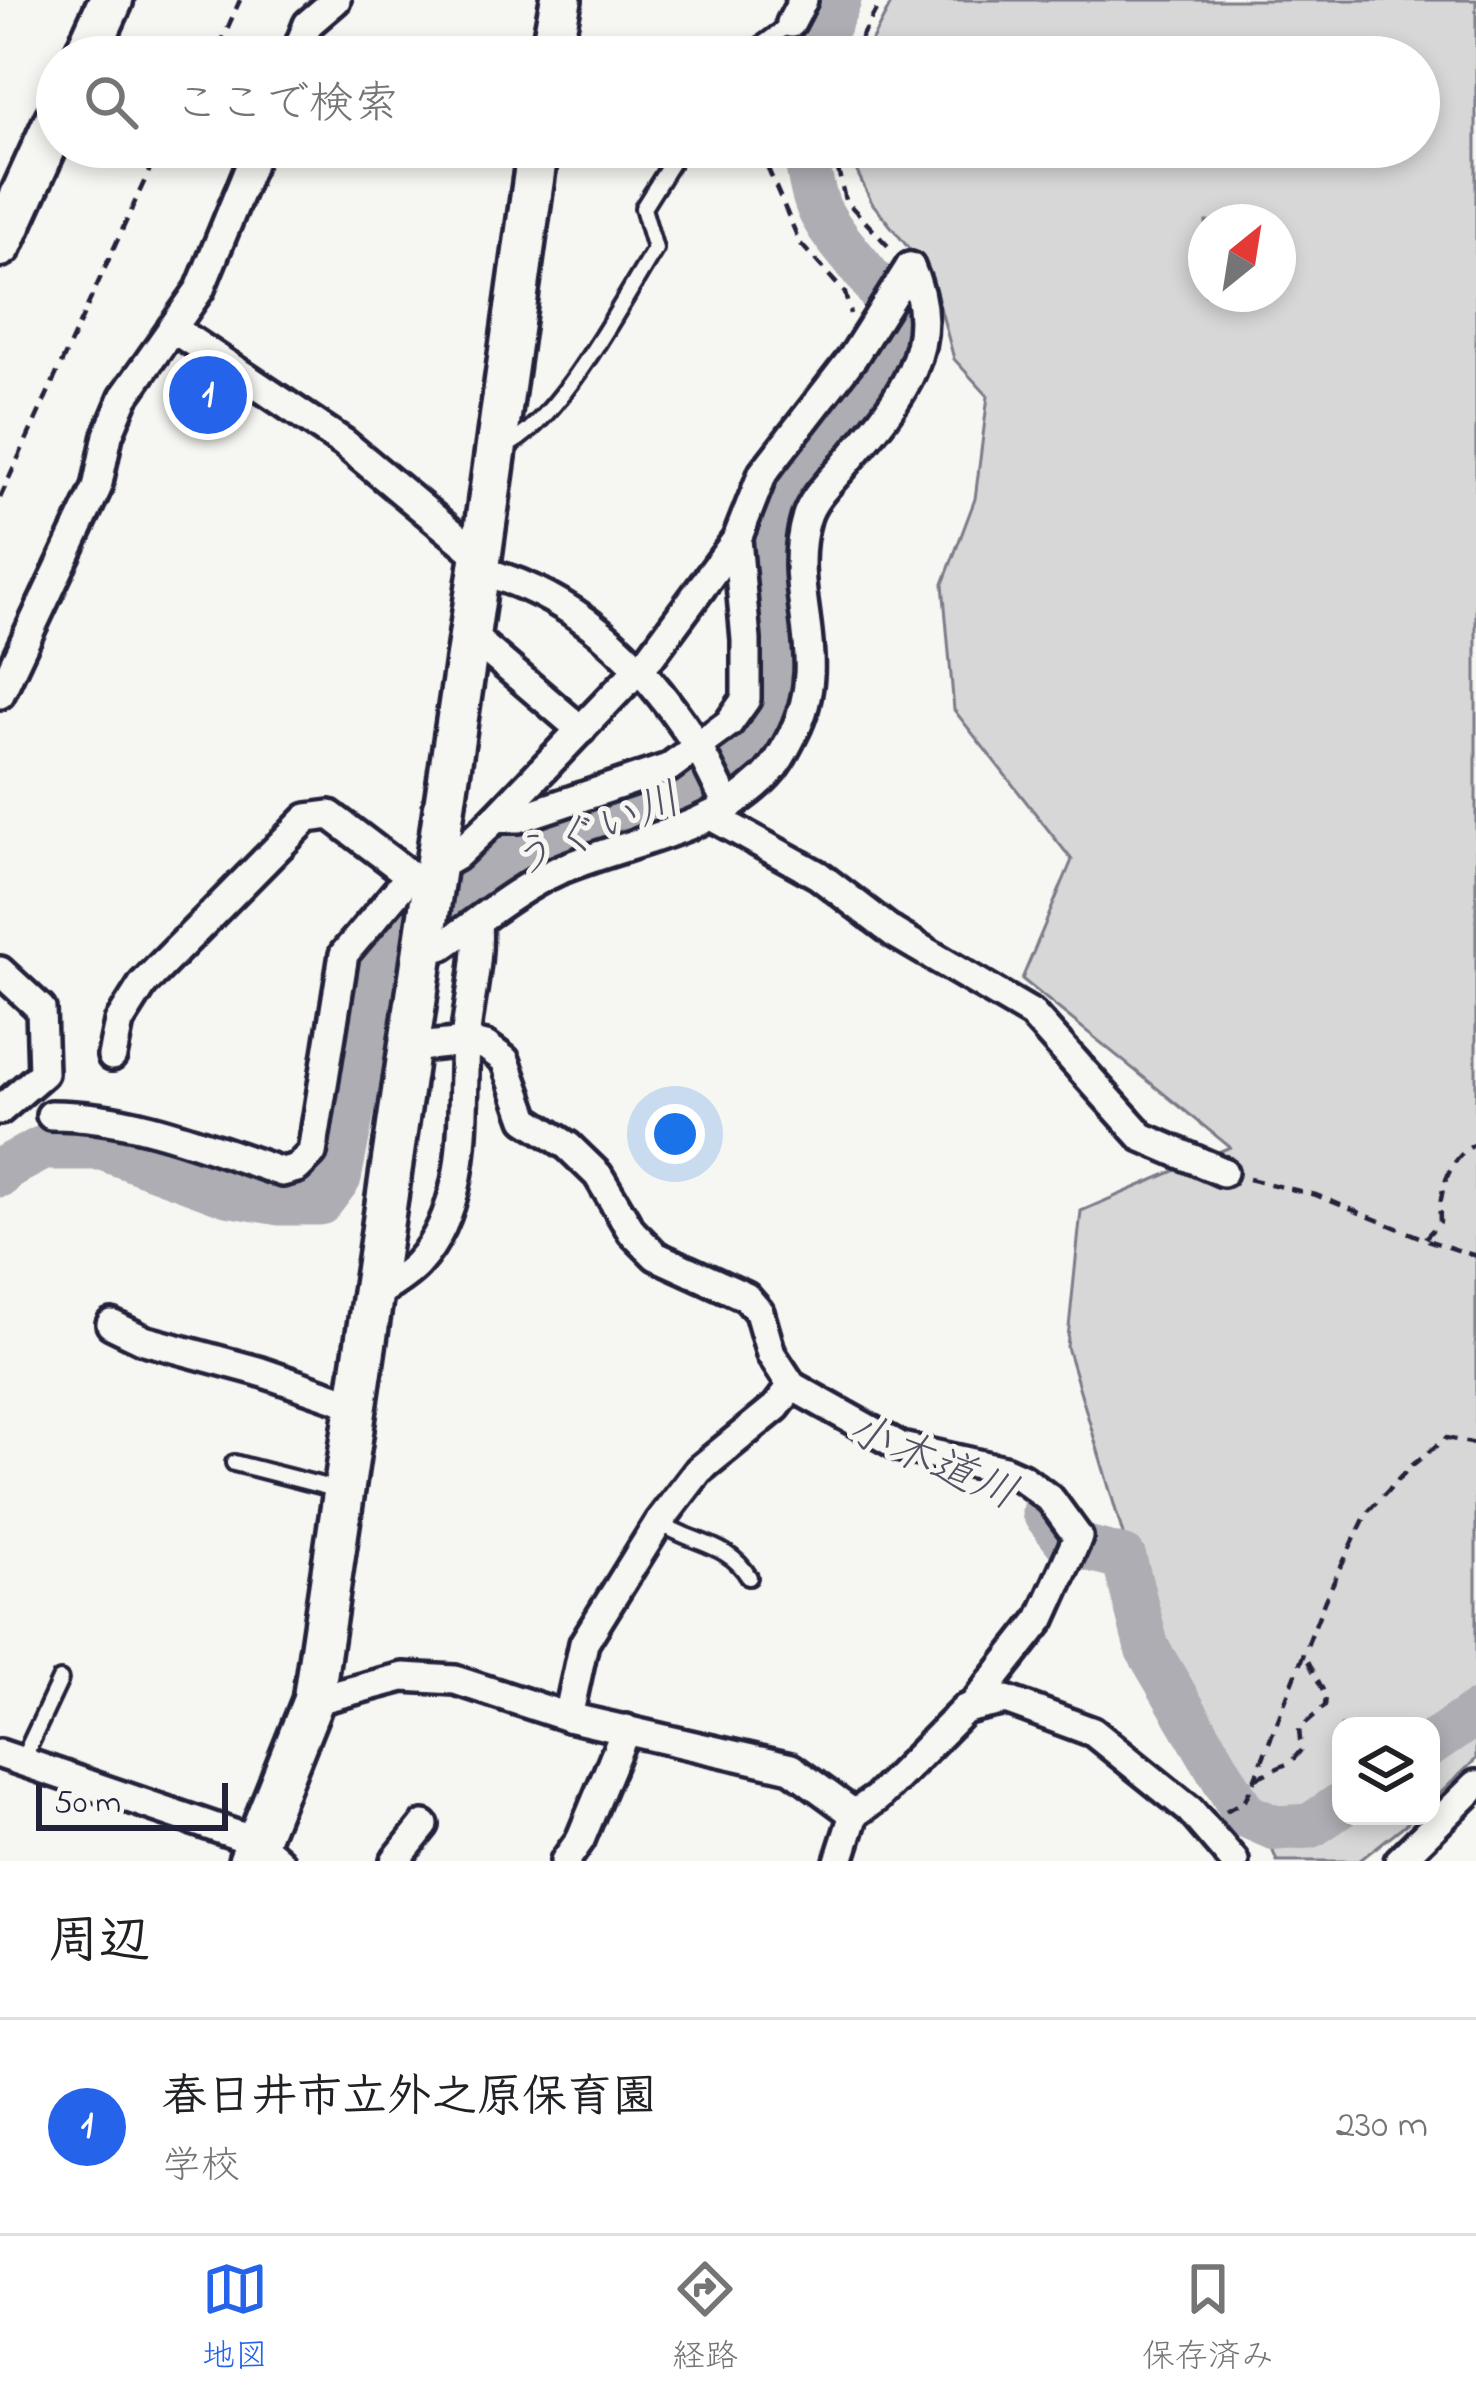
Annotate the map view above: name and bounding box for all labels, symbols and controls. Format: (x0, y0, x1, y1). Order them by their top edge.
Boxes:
search box (36, 36, 1440, 168)
icon: search (78, 69, 144, 135)
text: ここで検索 (174, 73, 399, 139)
north arrow (1188, 204, 1296, 312)
pin: 1 (169, 350, 247, 440)
water label: うぐい川 (500, 768, 692, 897)
your location (645, 1104, 705, 1164)
water label: 小木道川 (835, 1398, 1027, 1529)
map controls (1332, 1717, 1440, 1825)
button: layers (1332, 1717, 1440, 1825)
scale bar (36, 1777, 228, 1830)
text: 50 m (54, 1780, 121, 1828)
text: 周辺 (48, 1906, 150, 1981)
text: 春日井市立外之原保育園 (162, 2066, 657, 2132)
text: 1 (81, 2098, 93, 2155)
text: 230 m (1336, 2098, 1428, 2155)
text: 学校 (162, 2139, 240, 2196)
tab: 地図 (202, 2256, 268, 2382)
tab: 経路 (672, 2256, 738, 2382)
tab: 保存済み (1142, 2256, 1274, 2382)

